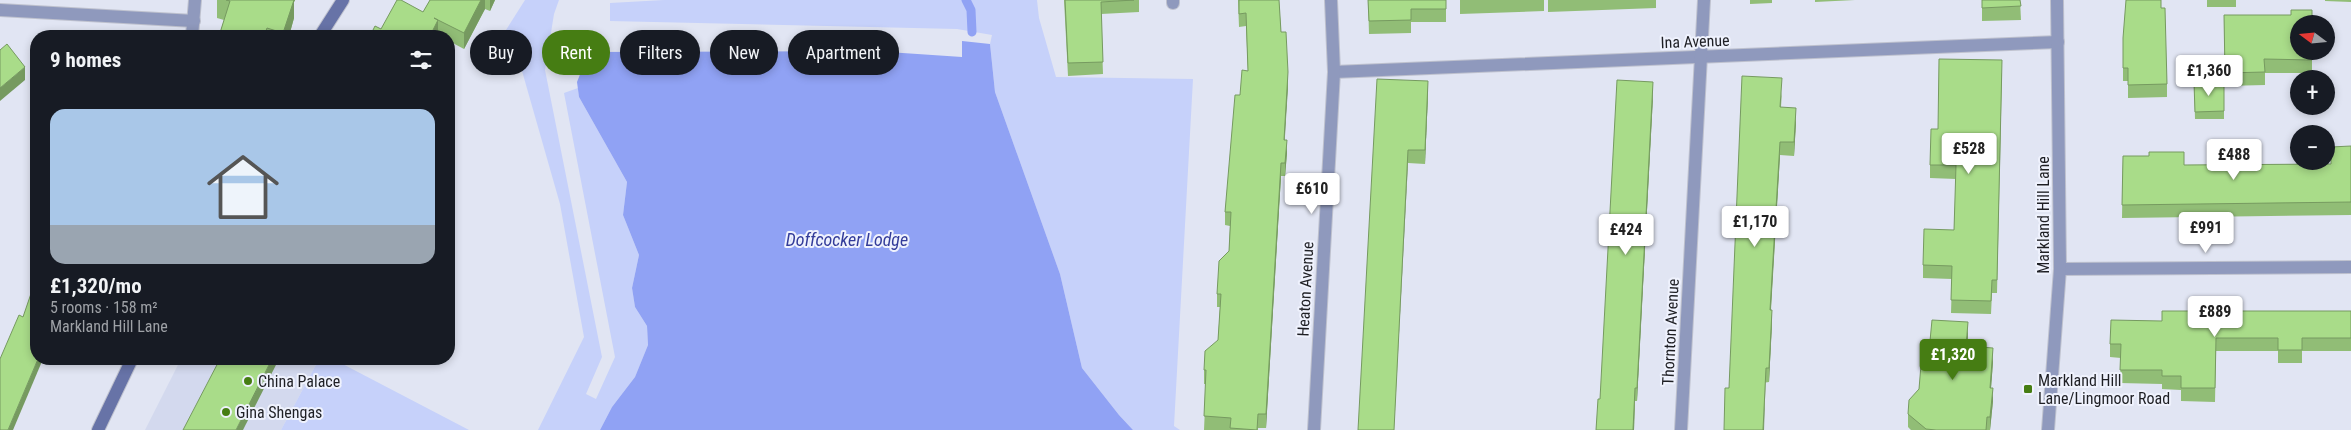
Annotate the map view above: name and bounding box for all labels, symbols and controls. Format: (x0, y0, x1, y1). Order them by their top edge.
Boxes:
north arrow (2290, 15, 2335, 60)
map controls (2290, 15, 2335, 170)
chip: Buy (470, 30, 532, 75)
chip: Rent (542, 30, 610, 75)
chip: Filters (620, 30, 700, 75)
chip: New (710, 30, 778, 75)
chip: Apartment (788, 30, 899, 75)
street label: Ina Avenue (1660, 31, 1730, 52)
icon: filters (407, 46, 435, 74)
text: 9 homes (50, 48, 121, 72)
pin: £1,360 (2168, 54, 2250, 97)
text: £1,360 (2187, 61, 2231, 80)
button: + (2290, 70, 2335, 115)
button: − (2290, 125, 2335, 170)
pin: £528 (1939, 132, 1999, 175)
pin: £488 (2204, 138, 2264, 181)
text: £528 (1953, 139, 1985, 158)
icon: home (198, 142, 288, 232)
text: £488 (2218, 145, 2250, 164)
street label: Markland Hill Lane (2034, 156, 2053, 274)
pin: £610 (1282, 172, 1342, 215)
text: £610 (1296, 179, 1328, 198)
pin: £1,170 (1714, 206, 1796, 248)
text: £1,170 (1733, 212, 1777, 231)
pin: £991 (2176, 212, 2236, 254)
pin: £424 (1596, 214, 1656, 256)
text: £991 (2190, 218, 2222, 237)
text: £424 (1610, 220, 1642, 239)
water label: Doffcocker Lodge (786, 229, 908, 250)
street label: Heaton Avenue (1294, 241, 1317, 337)
text: £1,320/mo (50, 274, 142, 298)
street label: Thornton Avenue (1658, 278, 1683, 386)
pin: £889 (2185, 296, 2245, 338)
text: 5 rooms · 158 m² (50, 298, 158, 317)
text: £889 (2199, 302, 2231, 321)
text: Markland Hill Lane (50, 317, 168, 336)
pin: £1,320 (1912, 338, 1994, 381)
text: £1,320 (1931, 345, 1975, 364)
place label: Markland Hill Lane/Lingmoor Road (2038, 371, 2170, 408)
place label: China Palace (258, 372, 340, 391)
marker: China Palace (242, 375, 254, 387)
marker: Markland Hill Lane/Lingmoor Road (2022, 383, 2034, 395)
place label: Gina Shengas (236, 403, 322, 422)
marker: Gina Shengas (220, 406, 232, 418)

